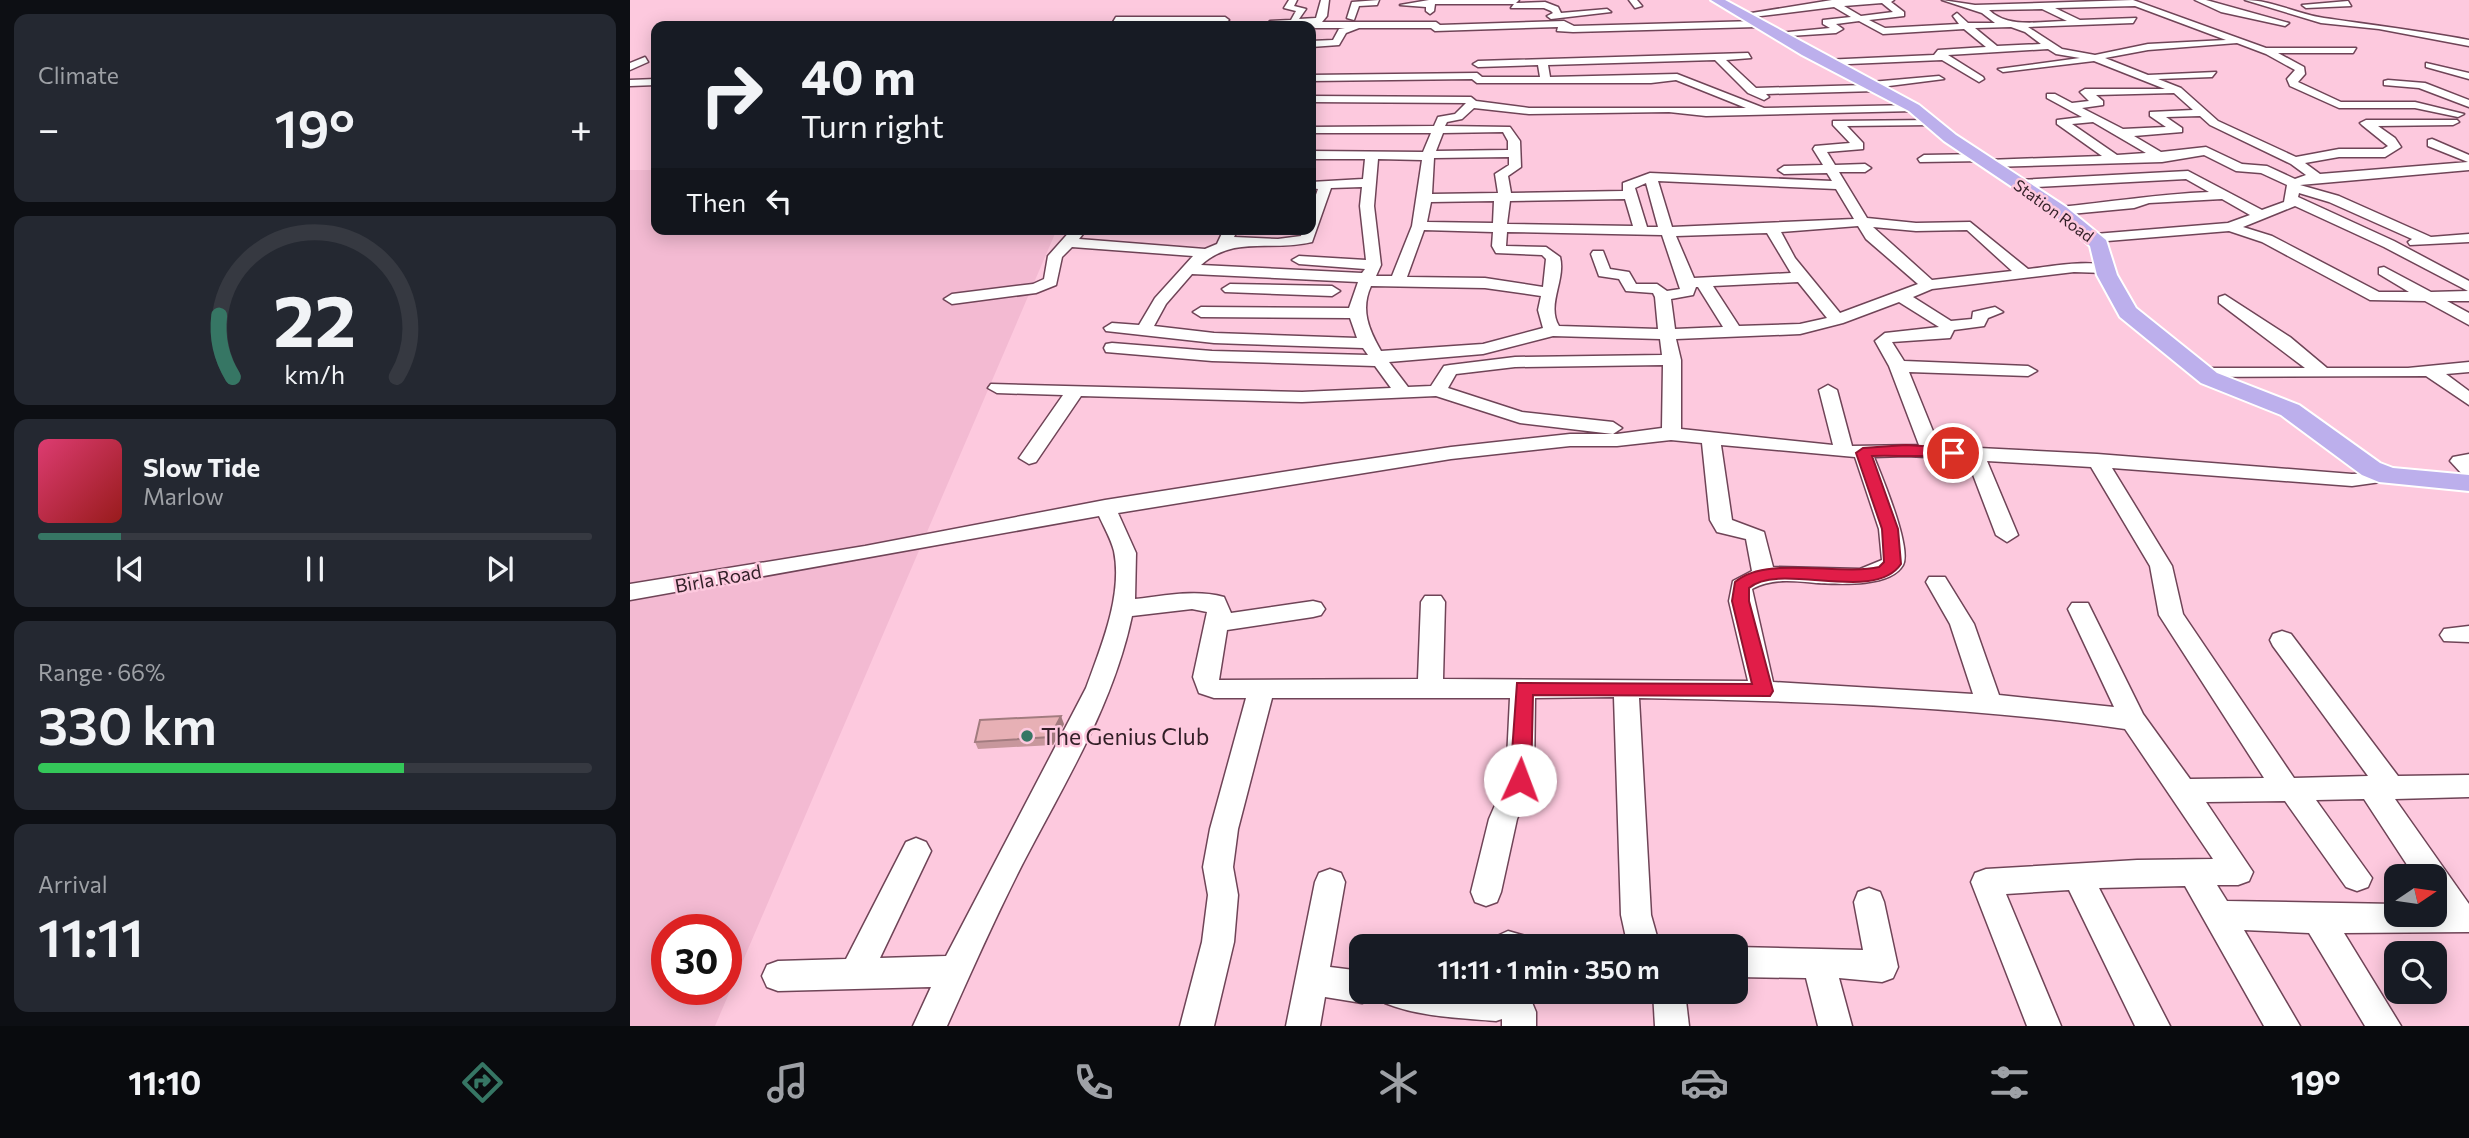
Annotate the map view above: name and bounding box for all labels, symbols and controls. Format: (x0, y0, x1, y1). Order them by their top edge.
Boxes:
text: 40 m (801, 45, 916, 105)
icon: right (686, 49, 777, 140)
text: Climate (38, 61, 119, 89)
text: 19° (274, 95, 355, 159)
text: − (38, 104, 60, 151)
text: + (570, 104, 592, 151)
text: Turn right (801, 105, 944, 145)
street label: Station Road (2010, 175, 2098, 245)
icon: left (760, 182, 798, 220)
text: Then (686, 186, 746, 217)
text: 22 (274, 273, 356, 362)
text: km/h (285, 358, 345, 388)
pin (1923, 423, 1983, 483)
icon: arrive (1934, 434, 1972, 472)
text: Slow Tide (143, 451, 260, 482)
text: Marlow (143, 482, 224, 510)
icon: previous (111, 550, 149, 588)
icon: pause (296, 550, 334, 588)
icon: next (481, 550, 519, 588)
street label: Birla Road (673, 559, 763, 597)
text: Range · 66% (38, 658, 165, 686)
text: 330 km (38, 692, 217, 756)
place label: The Genius Club (1041, 722, 1209, 750)
marker: The Genius Club (1019, 728, 1035, 744)
position arrow (1483, 743, 1557, 817)
north arrow (2384, 864, 2446, 928)
map controls (2384, 864, 2447, 1004)
text: Arrival (38, 870, 108, 898)
text: 11:11 (38, 904, 144, 968)
speed limit sign: 30 (651, 914, 742, 1005)
button: search (2384, 941, 2447, 1004)
text: 11:11 · 1 min · 350 m (1437, 953, 1660, 984)
icon: directions (458, 1058, 507, 1107)
icon: music (763, 1058, 812, 1107)
icon: phone (1069, 1058, 1118, 1107)
icon: climate (1374, 1058, 1423, 1107)
icon: car (1680, 1058, 1729, 1107)
icon: filters (1985, 1058, 2034, 1107)
text: 11:10 (128, 1062, 201, 1102)
text: 19° (2290, 1062, 2341, 1102)

